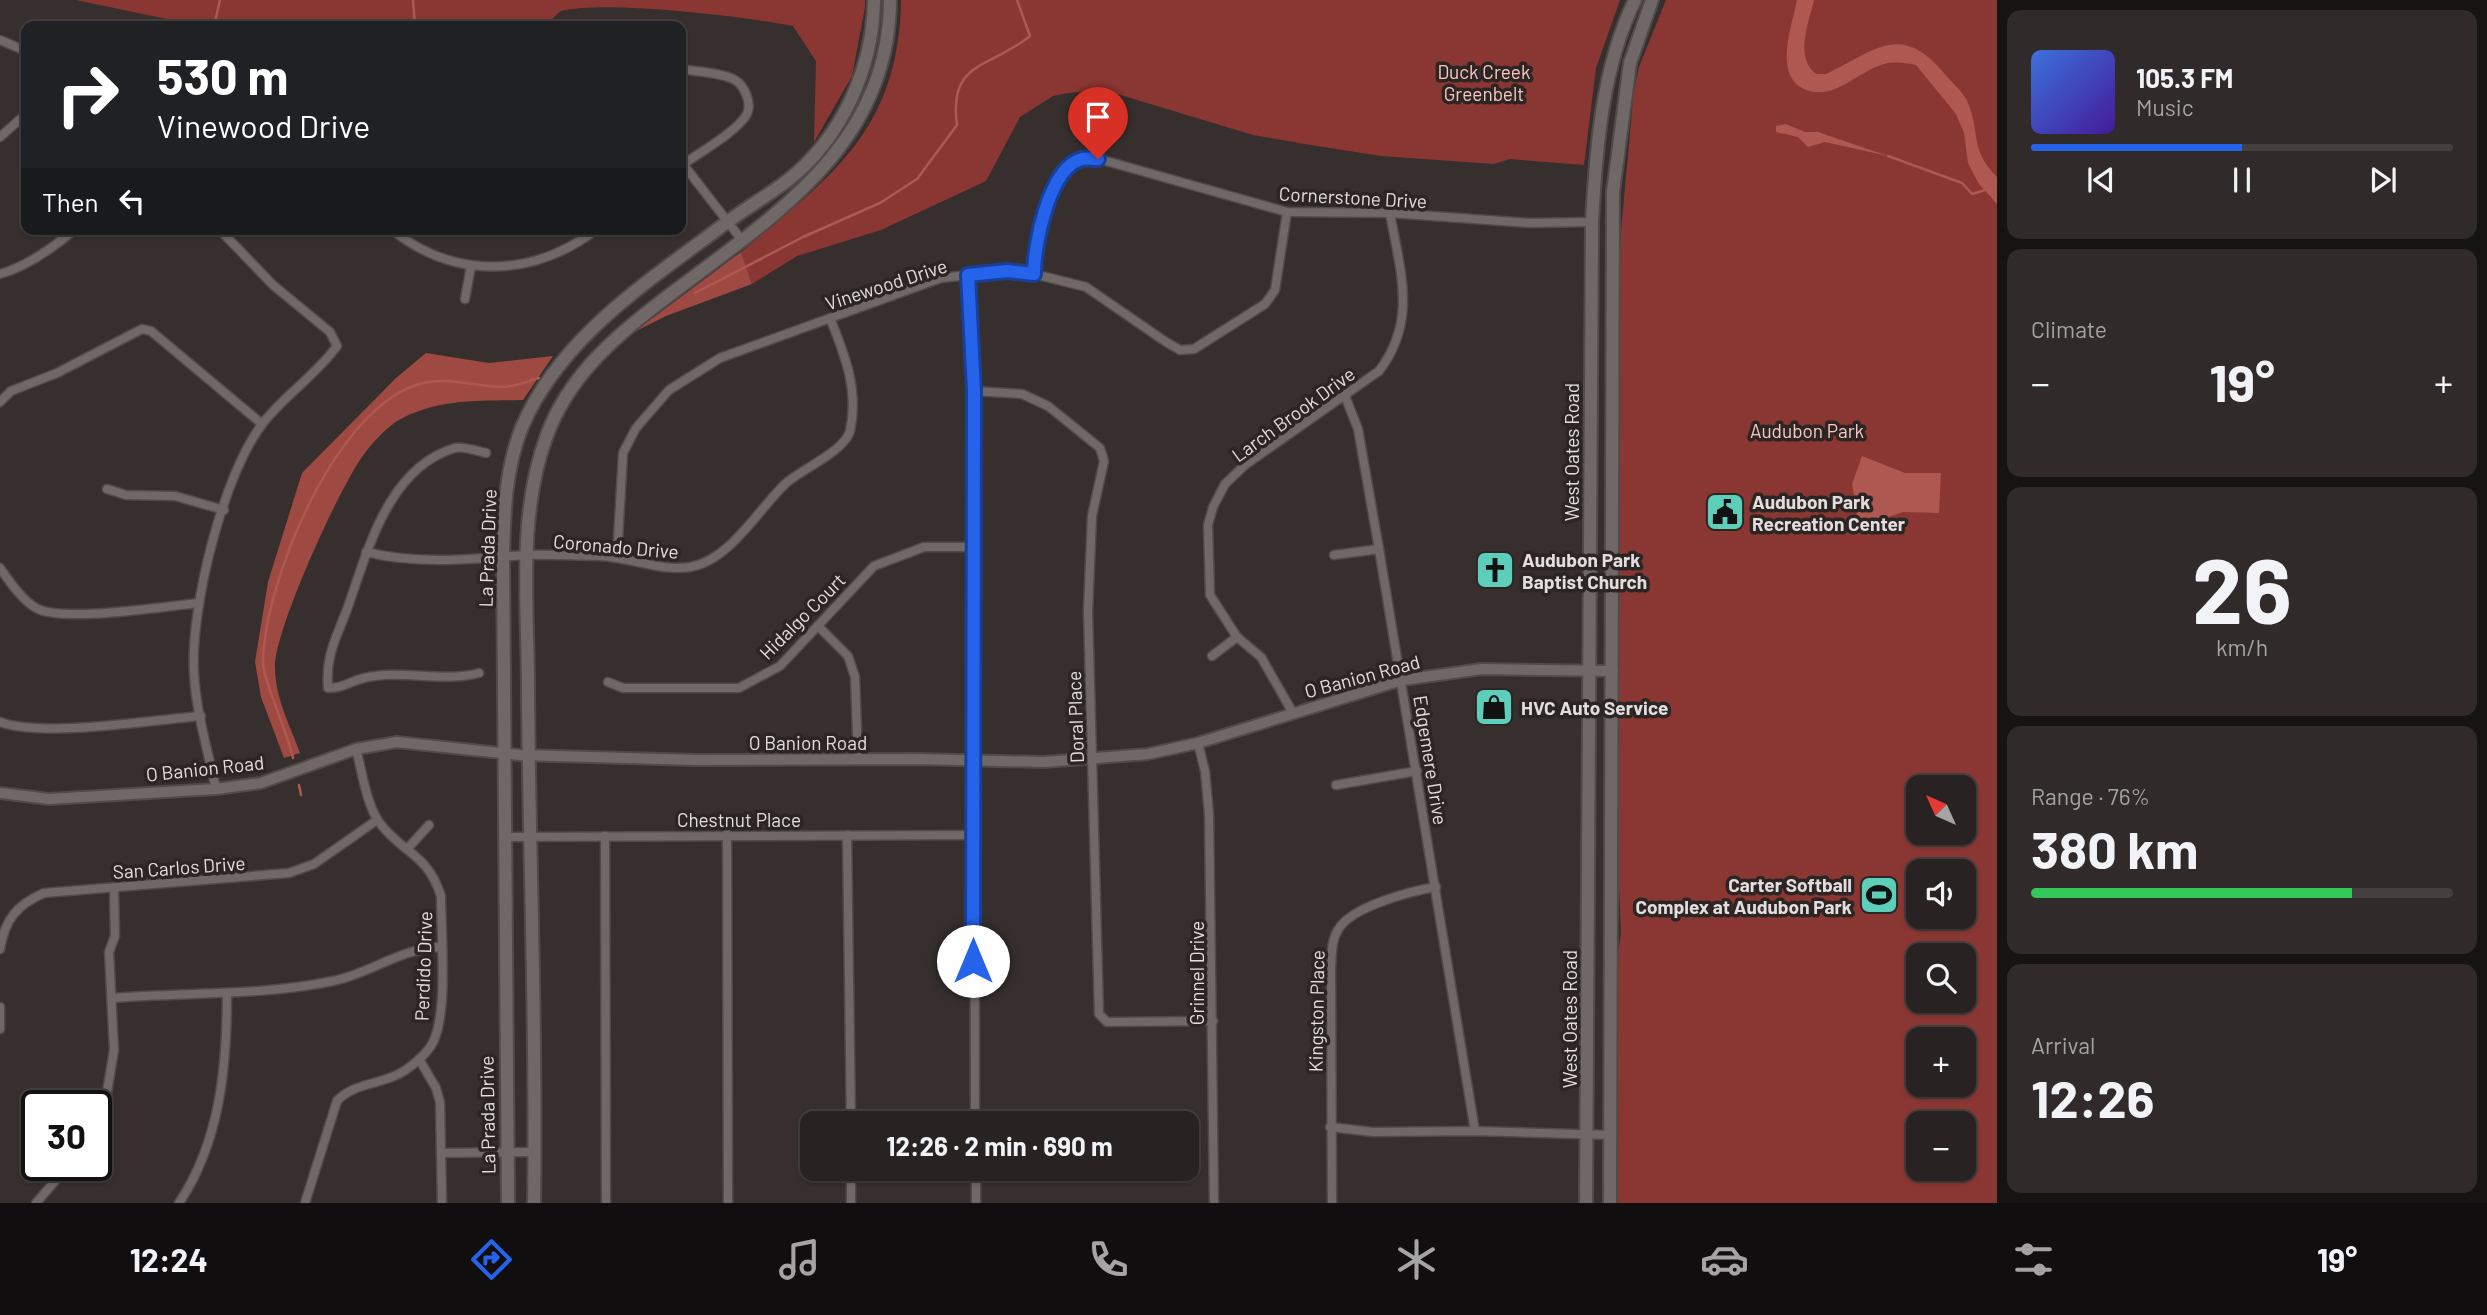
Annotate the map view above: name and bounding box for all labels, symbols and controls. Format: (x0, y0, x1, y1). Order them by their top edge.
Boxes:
text: 530 m (157, 46, 289, 105)
icon: right (42, 49, 133, 140)
park label: Duck Creek Greenbelt (1438, 60, 1531, 105)
text: 105.3 FM (2136, 62, 2233, 93)
pin (1068, 87, 1128, 159)
text: Music (2136, 93, 2194, 121)
icon: arrive (1079, 98, 1117, 136)
text: Vinewood Drive (157, 106, 370, 144)
icon: previous (2082, 161, 2120, 199)
icon: pause (2223, 161, 2261, 199)
icon: next (2364, 161, 2402, 199)
icon: left (113, 182, 151, 220)
street label: Cornerstone Drive (1278, 182, 1428, 212)
text: Then (42, 186, 99, 217)
street label: Vinewood Drive (822, 253, 950, 315)
text: Climate (2031, 315, 2107, 343)
text: 19° (2209, 350, 2275, 412)
text: − (2031, 359, 2050, 405)
text: + (2434, 359, 2453, 405)
street label: Larch Brook Drive (1227, 362, 1359, 466)
street label: West Oates Road (1560, 383, 1583, 521)
park label: Audubon Park (1750, 419, 1864, 442)
street label: La Prada Drive (473, 488, 501, 608)
place label: Audubon Park Recreation Center (1752, 490, 1906, 535)
public building icon: Audubon Park Recreation Center (1704, 491, 1746, 533)
street label: Coronado Drive (552, 529, 680, 563)
text: 26 (2192, 533, 2292, 642)
place label: Audubon Park Baptist Church (1522, 548, 1647, 593)
church icon: Audubon Park Baptist Church (1474, 549, 1516, 591)
street label: Hidalgo Court (754, 568, 850, 664)
text: km/h (2216, 633, 2268, 661)
street label: O Banion Road (1302, 650, 1422, 702)
street label: Doral Place (1062, 671, 1088, 763)
shop icon: HVC Auto Service (1473, 686, 1515, 728)
street label: Edgemere Drive (1409, 694, 1453, 826)
place label: HVC Auto Service (1521, 696, 1668, 719)
street label: O Banion Road (749, 731, 867, 754)
street label: O Banion Road (145, 750, 265, 786)
north arrow (1906, 775, 1976, 845)
map controls (1906, 775, 1976, 1181)
text: Range · 76% (2031, 782, 2150, 810)
street label: Chestnut Place (677, 808, 801, 831)
text: 380 km (2031, 817, 2198, 879)
street label: San Carlos Drive (112, 851, 246, 883)
button: sound (1906, 859, 1976, 929)
place label: Carter Softball Complex at Audubon Park (1635, 873, 1852, 918)
sports icon: Carter Softball Complex at Audubon Park (1858, 874, 1900, 916)
street label: Perdido Drive (410, 911, 436, 1021)
street label: Grinnel Drive (1185, 921, 1208, 1025)
position arrow (936, 924, 1010, 998)
button: search (1906, 943, 1976, 1013)
street label: Kingston Place (1303, 950, 1329, 1072)
street label: West Oates Road (1558, 950, 1581, 1088)
button: + (1906, 1027, 1976, 1097)
text: Arrival (2031, 1031, 2095, 1059)
street label: La Prada Drive (474, 1056, 500, 1174)
text: 12:26 (2031, 1066, 2155, 1128)
speed limit sign: 30 (21, 1090, 112, 1181)
button: − (1906, 1111, 1976, 1181)
text: 12:26 · 2 min · 690 m (886, 1130, 1113, 1161)
icon: directions (467, 1235, 516, 1284)
icon: music (775, 1235, 824, 1284)
icon: phone (1084, 1235, 1133, 1284)
icon: climate (1392, 1235, 1441, 1284)
icon: car (1700, 1235, 1749, 1284)
icon: filters (2009, 1235, 2058, 1284)
text: 12:24 (130, 1240, 208, 1278)
text: 19° (2317, 1240, 2357, 1278)

